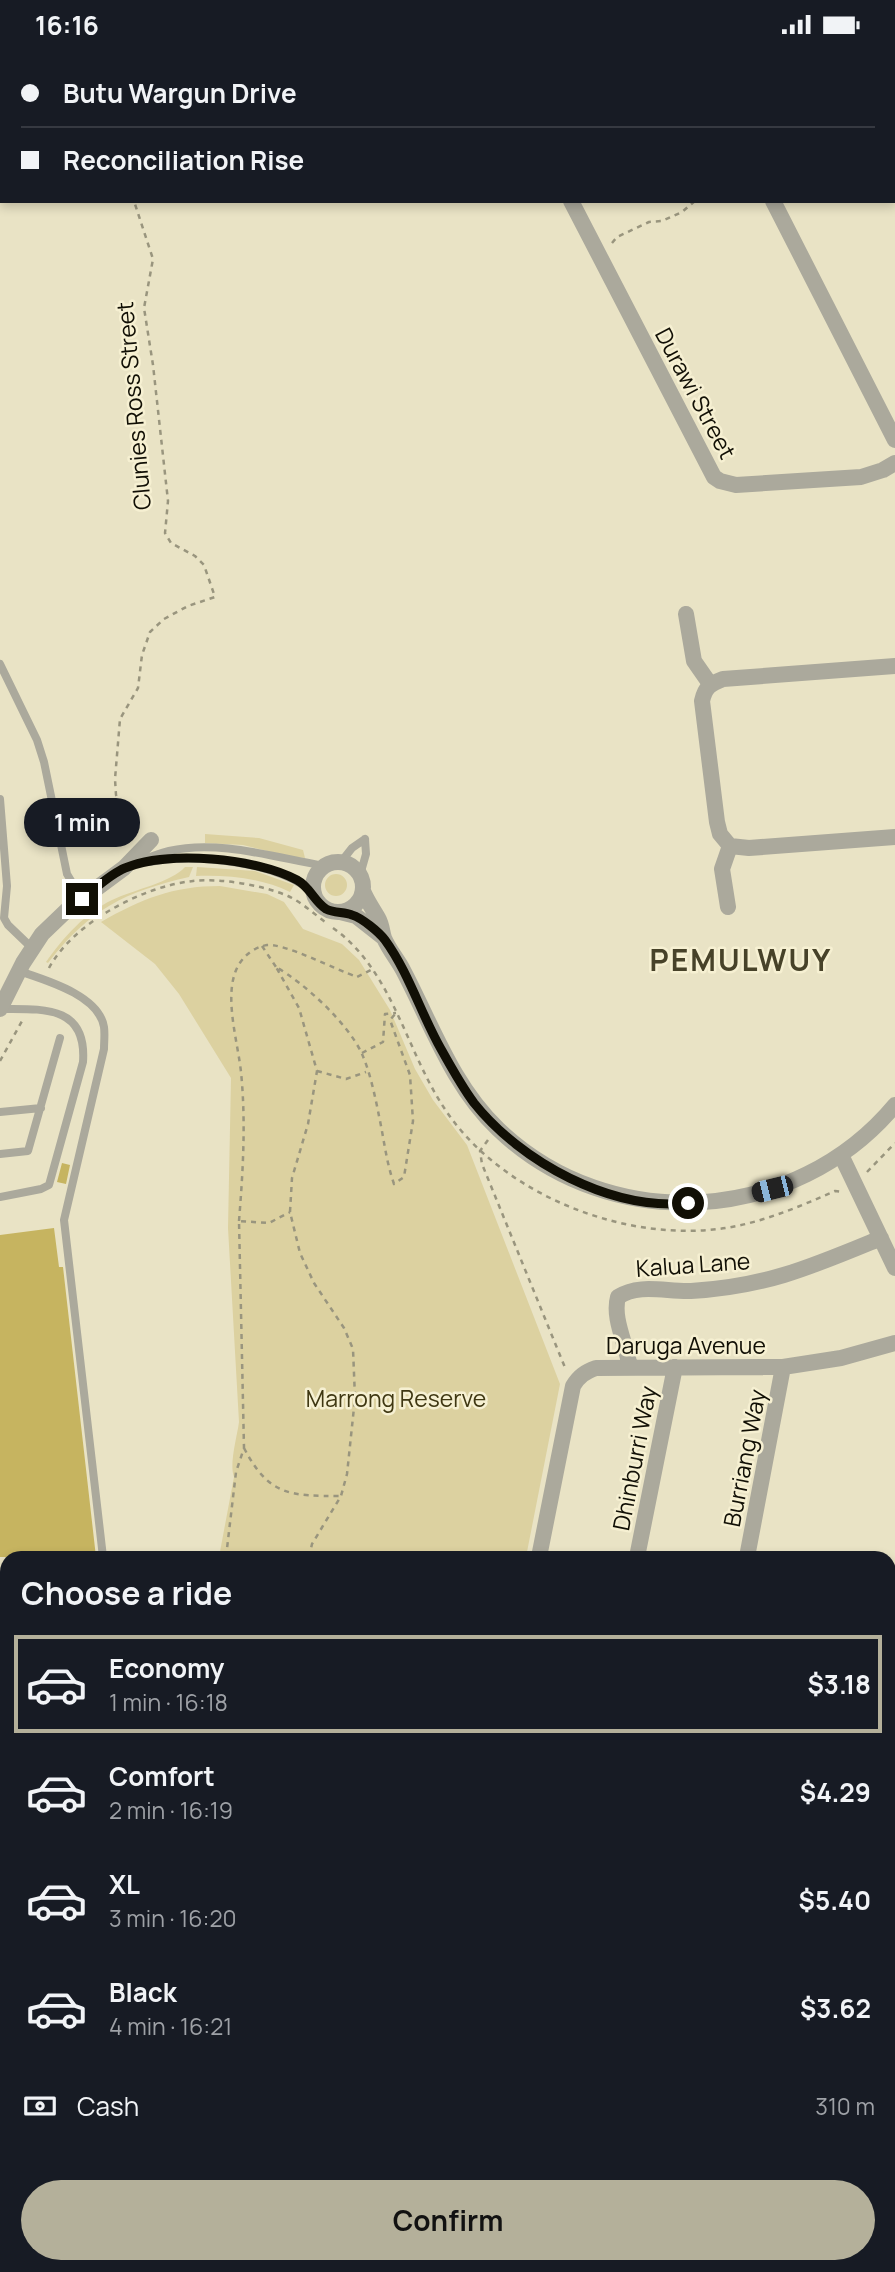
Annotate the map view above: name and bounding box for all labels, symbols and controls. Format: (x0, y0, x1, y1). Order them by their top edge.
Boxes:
text: 16:16 (35, 7, 99, 43)
text: Butu Wargun Drive (63, 75, 297, 111)
text: Reconciliation Rise (63, 142, 304, 178)
street label: Clunies Ross Street (108, 301, 158, 511)
street label: Durawi Street (648, 322, 744, 464)
callout: 1 min (24, 797, 140, 847)
text: 1 min (54, 806, 110, 838)
route end (66, 883, 98, 915)
district label: PEMULWUY (650, 939, 832, 980)
car (750, 1174, 795, 1204)
route start (672, 1187, 704, 1219)
street label: Kalua Lane (635, 1244, 751, 1284)
street label: Daruga Avenue (606, 1329, 766, 1361)
park label: Marrong Reserve (306, 1382, 486, 1414)
street label: Dhinburri Way (604, 1383, 664, 1533)
street label: Burriang Way (715, 1387, 773, 1529)
text: Choose a ride (21, 1571, 232, 1615)
text: Economy (109, 1650, 224, 1686)
icon: car (25, 1653, 88, 1716)
text: $3.18 (807, 1666, 871, 1702)
text: 1 min · 16:18 (109, 1686, 228, 1718)
text: Comfort (109, 1758, 215, 1794)
icon: car (25, 1761, 88, 1824)
text: $4.29 (800, 1774, 871, 1810)
text: 2 min · 16:19 (109, 1794, 233, 1826)
text: XL (109, 1866, 140, 1902)
icon: car (25, 1869, 88, 1932)
text: $5.40 (799, 1882, 871, 1918)
text: 3 min · 16:20 (109, 1902, 237, 1934)
text: Black (109, 1974, 177, 2010)
icon: car (25, 1977, 88, 2040)
text: $3.62 (800, 1990, 871, 2026)
text: 4 min · 16:21 (109, 2010, 232, 2042)
icon: cash (21, 2087, 59, 2125)
text: Cash (77, 2088, 139, 2124)
text: 310 m (815, 2090, 875, 2122)
button: Confirm (21, 2180, 875, 2260)

